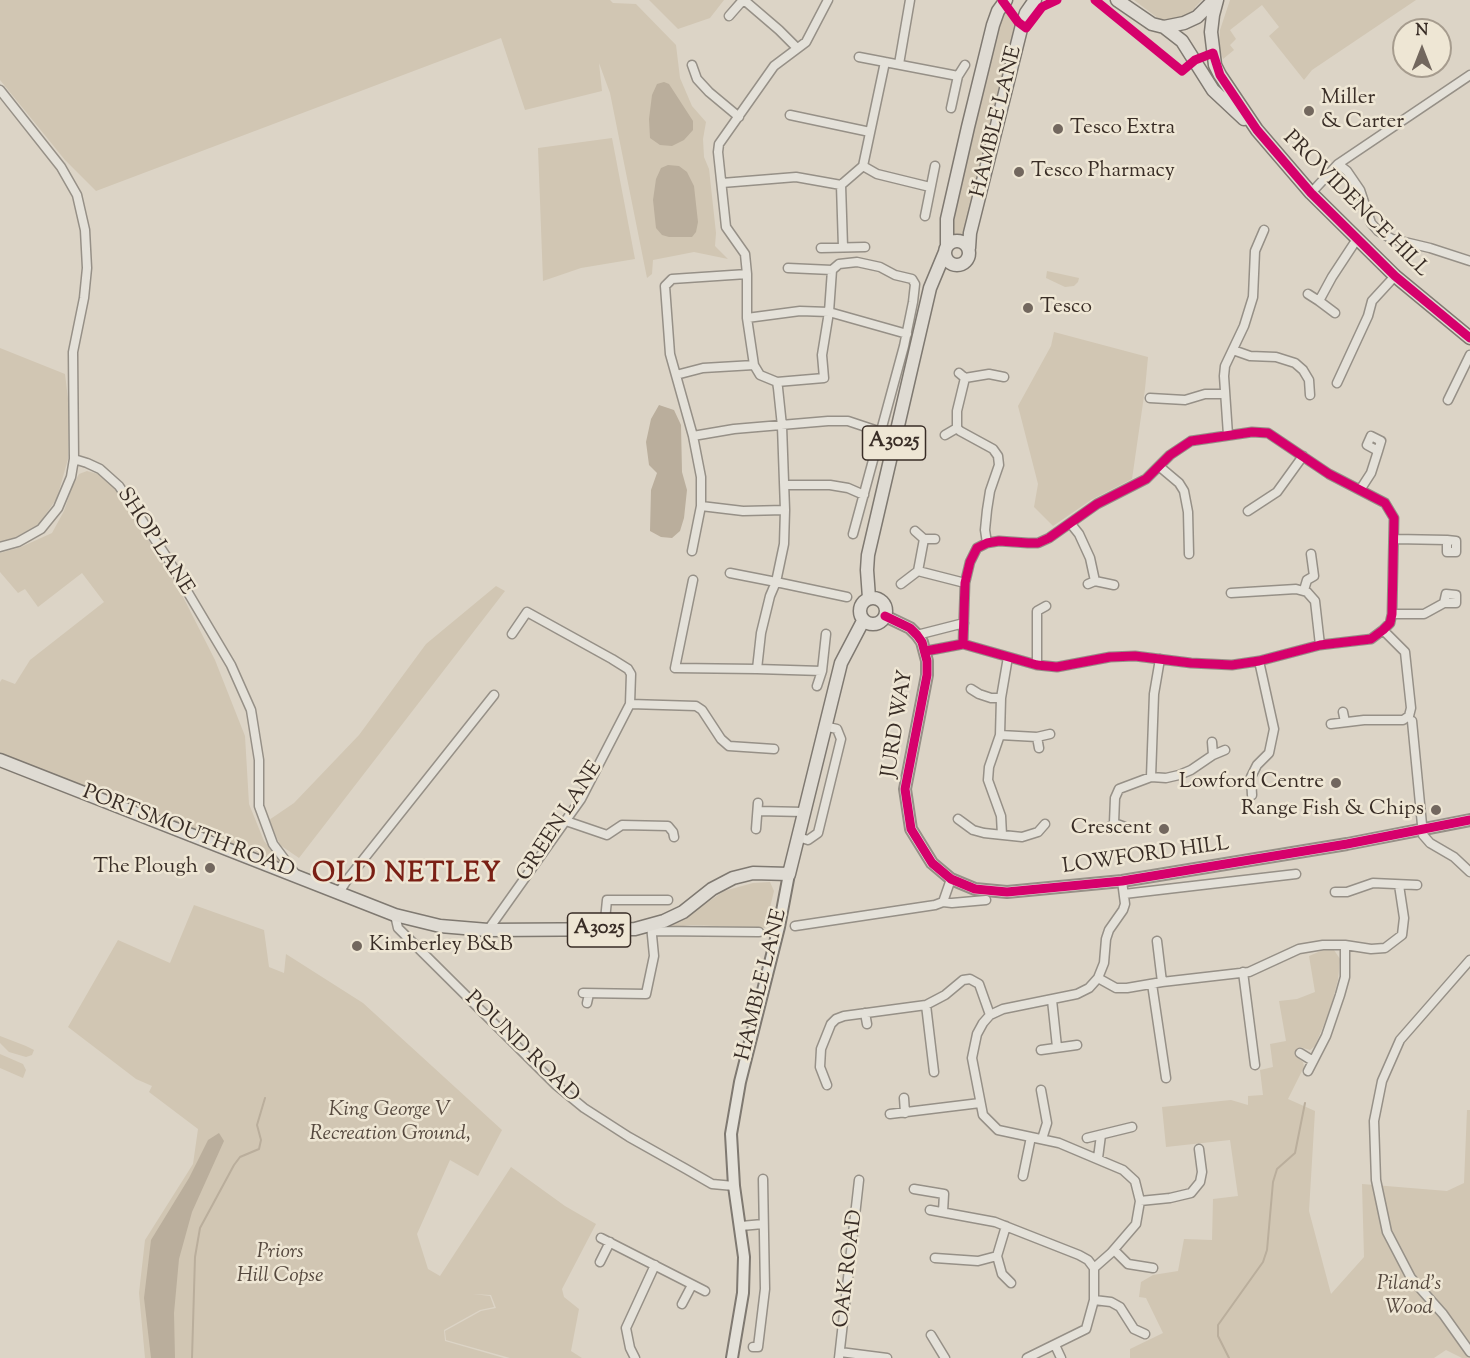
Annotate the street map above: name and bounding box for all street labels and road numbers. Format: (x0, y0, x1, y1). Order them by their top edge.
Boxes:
street label: HAMBLE LANE (967, 44, 1029, 200)
street label: PROVIDENCE HILL (1277, 127, 1433, 283)
road number: A3025 (862, 426, 926, 460)
street label: SHOP LANE (110, 484, 198, 600)
street label: JURD WAY (878, 668, 920, 780)
street label: GREEN LANE (513, 757, 609, 887)
street label: PORTSMOUTH ROAD (79, 781, 297, 885)
street label: LOWFORD HILL (1061, 833, 1231, 881)
street label: HAMBLE LANE (732, 907, 794, 1063)
road number: A3025 (568, 913, 630, 947)
street label: POUND ROAD (458, 987, 584, 1109)
street label: OAK ROAD (830, 1209, 870, 1329)

